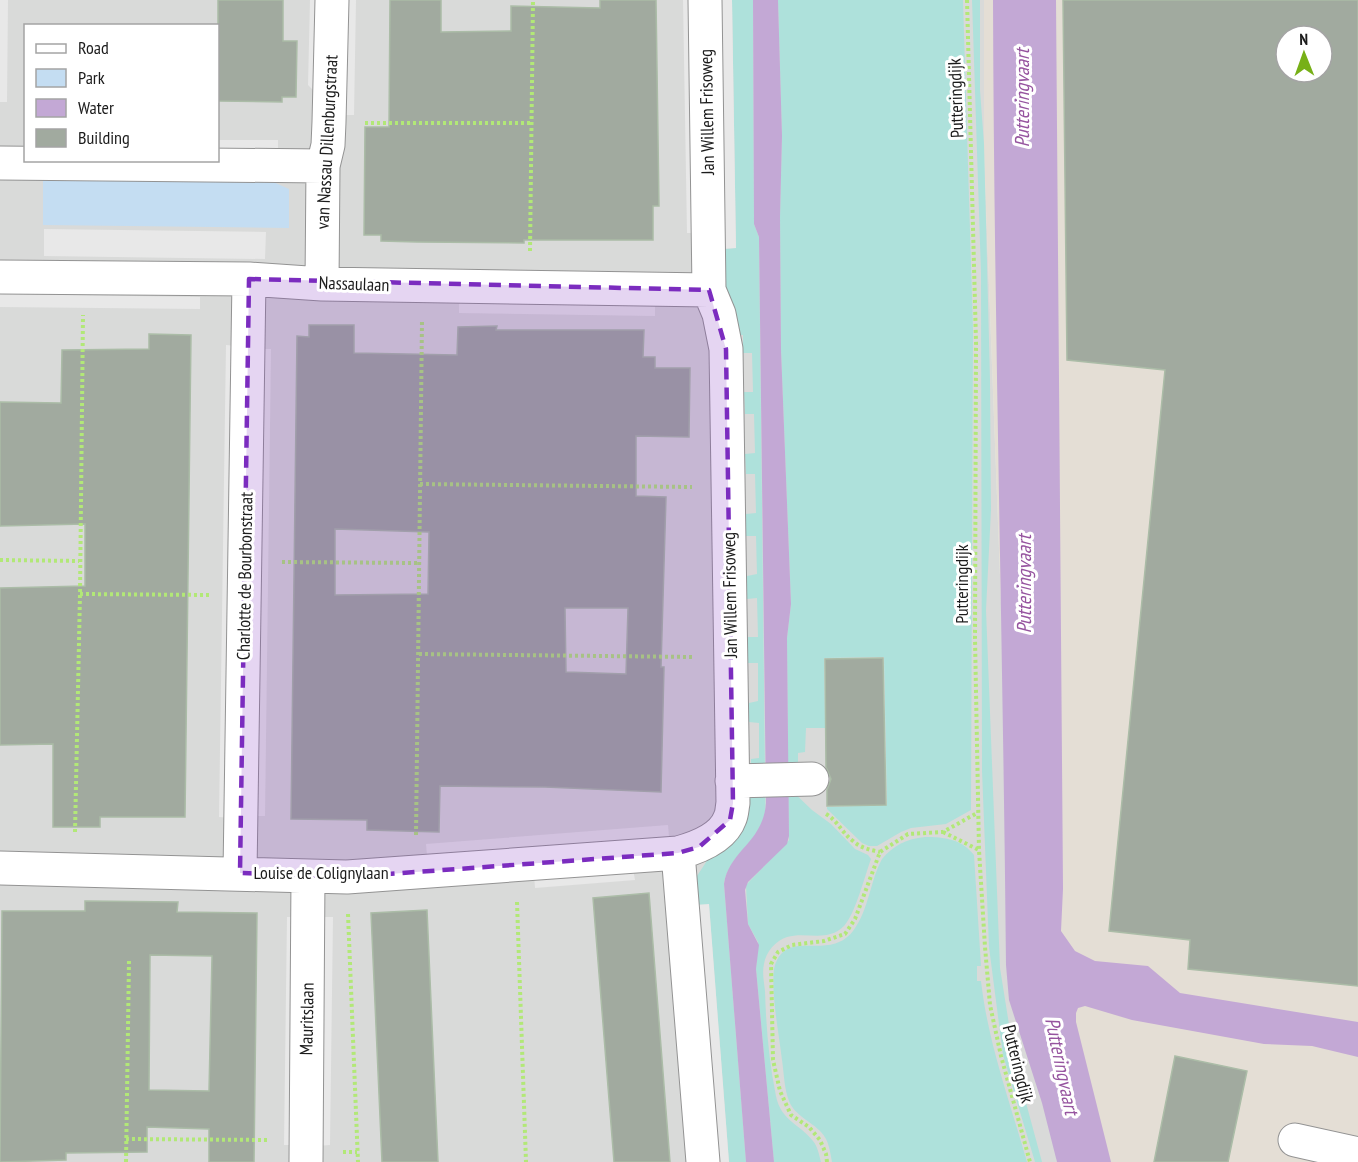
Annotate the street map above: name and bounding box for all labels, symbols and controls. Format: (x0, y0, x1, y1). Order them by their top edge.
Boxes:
legend (24, 24, 219, 162)
north arrow (1274, 24, 1334, 84)
text: N (1299, 29, 1308, 49)
text: Road (78, 36, 109, 59)
water label: Putteringvaart (1009, 46, 1035, 147)
street label: Jan Willem Frisoweg (694, 49, 719, 176)
street label: van Nassau Dillenburgstraat (310, 54, 343, 230)
street label: Putteringdijk (943, 58, 968, 138)
text: Park (78, 66, 105, 89)
text: Water (78, 96, 114, 119)
text: Building (78, 126, 130, 149)
street label: Nassaulaan (318, 271, 390, 296)
street label: Charlotte de Bourbonstraat (232, 492, 257, 660)
street label: Jan Willem Frisoweg (717, 532, 742, 659)
water label: Putteringvaart (1011, 532, 1037, 633)
street label: Putteringdijk (950, 544, 973, 624)
street label: Louise de Colignylaan (253, 861, 389, 884)
street label: Mauritslaan (294, 982, 319, 1056)
water label: Putteringvaart (1039, 1015, 1085, 1119)
street label: Putteringdijk (998, 1022, 1039, 1105)

